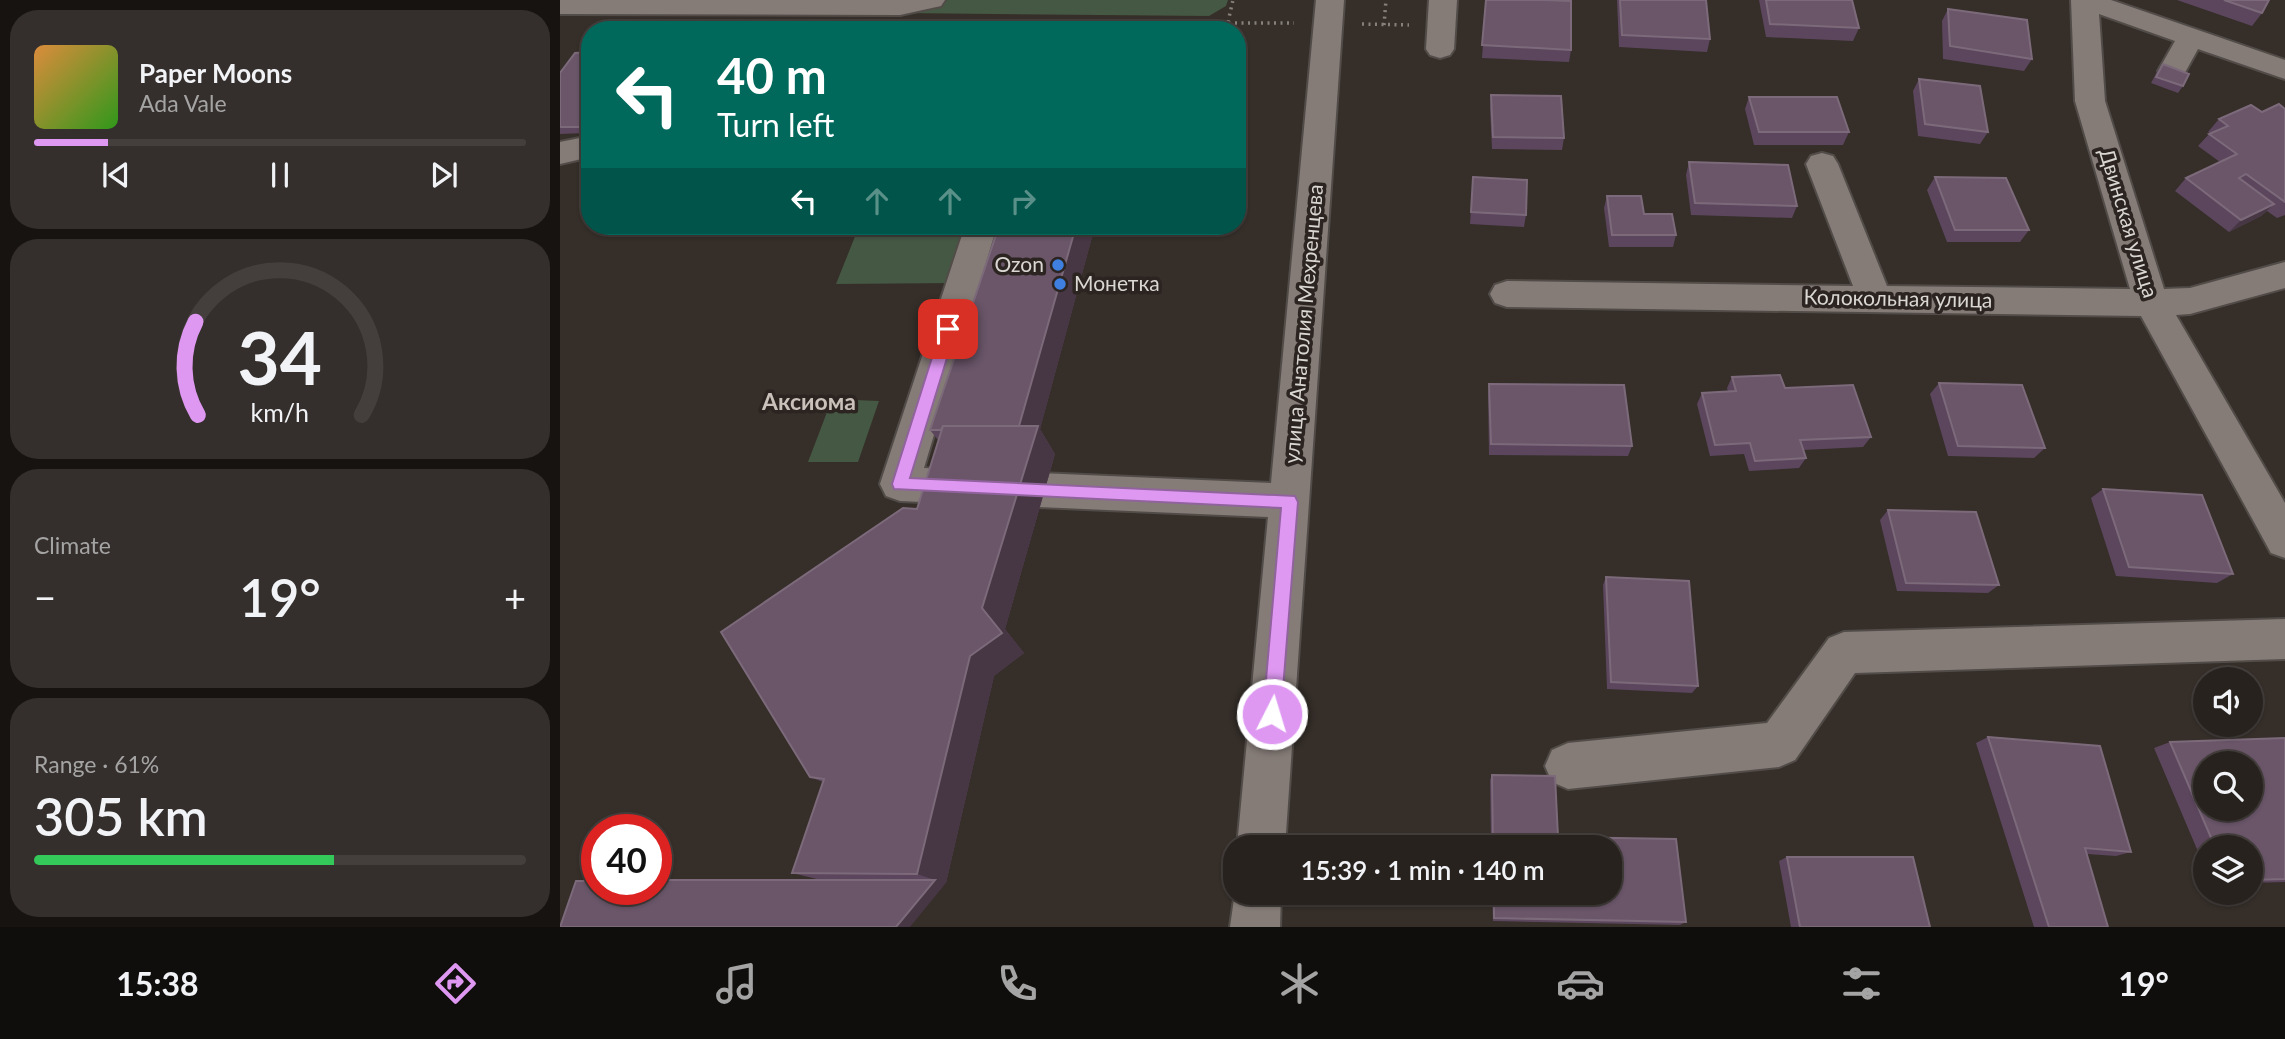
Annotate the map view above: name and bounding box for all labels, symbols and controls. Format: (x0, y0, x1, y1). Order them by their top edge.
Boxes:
text: 40 m (717, 46, 827, 104)
icon: left (602, 49, 693, 140)
text: Paper Moons (139, 57, 292, 89)
text: Ada Vale (139, 89, 227, 117)
text: Turn left (717, 105, 834, 144)
street label: Двинская улица (2095, 145, 2164, 300)
icon: previous (97, 156, 135, 194)
icon: pause (261, 156, 299, 194)
icon: next (425, 156, 463, 194)
icon: left (785, 182, 823, 220)
icon: ahead (858, 182, 896, 220)
icon: ahead (931, 182, 969, 220)
icon: right (1004, 182, 1042, 220)
street label: улица Анатолия Мехренцева (1278, 183, 1327, 465)
place label: Ozon (995, 251, 1044, 276)
marker: Ozon (1050, 257, 1066, 273)
place label: Монетка (1074, 270, 1160, 295)
marker: Монетка (1052, 276, 1068, 292)
street label: Колокольная улица (1803, 283, 1993, 312)
pin (918, 299, 978, 359)
icon: arrive (929, 310, 967, 348)
text: 34 (238, 313, 322, 401)
district label: Аксиома (761, 387, 856, 415)
text: km/h (251, 397, 309, 427)
text: Climate (34, 531, 111, 559)
text: 19° (239, 566, 321, 628)
text: − (34, 574, 56, 620)
text: + (504, 574, 526, 620)
map controls (2193, 667, 2263, 905)
button: sound (2193, 667, 2263, 737)
position arrow (1235, 677, 1309, 751)
text: Range · 61% (34, 750, 159, 778)
button: search (2193, 751, 2263, 821)
text: 305 km (34, 785, 208, 847)
speed limit sign: 40 (581, 814, 672, 905)
button: layers (2193, 835, 2263, 905)
text: 15:39 · 1 min · 140 m (1300, 854, 1545, 886)
icon: directions (431, 959, 480, 1008)
icon: music (712, 959, 761, 1008)
icon: phone (993, 959, 1042, 1008)
icon: climate (1275, 959, 1324, 1008)
icon: car (1556, 959, 1605, 1008)
icon: filters (1837, 959, 1886, 1008)
text: 15:38 (116, 964, 199, 1003)
text: 19° (2118, 964, 2169, 1003)

